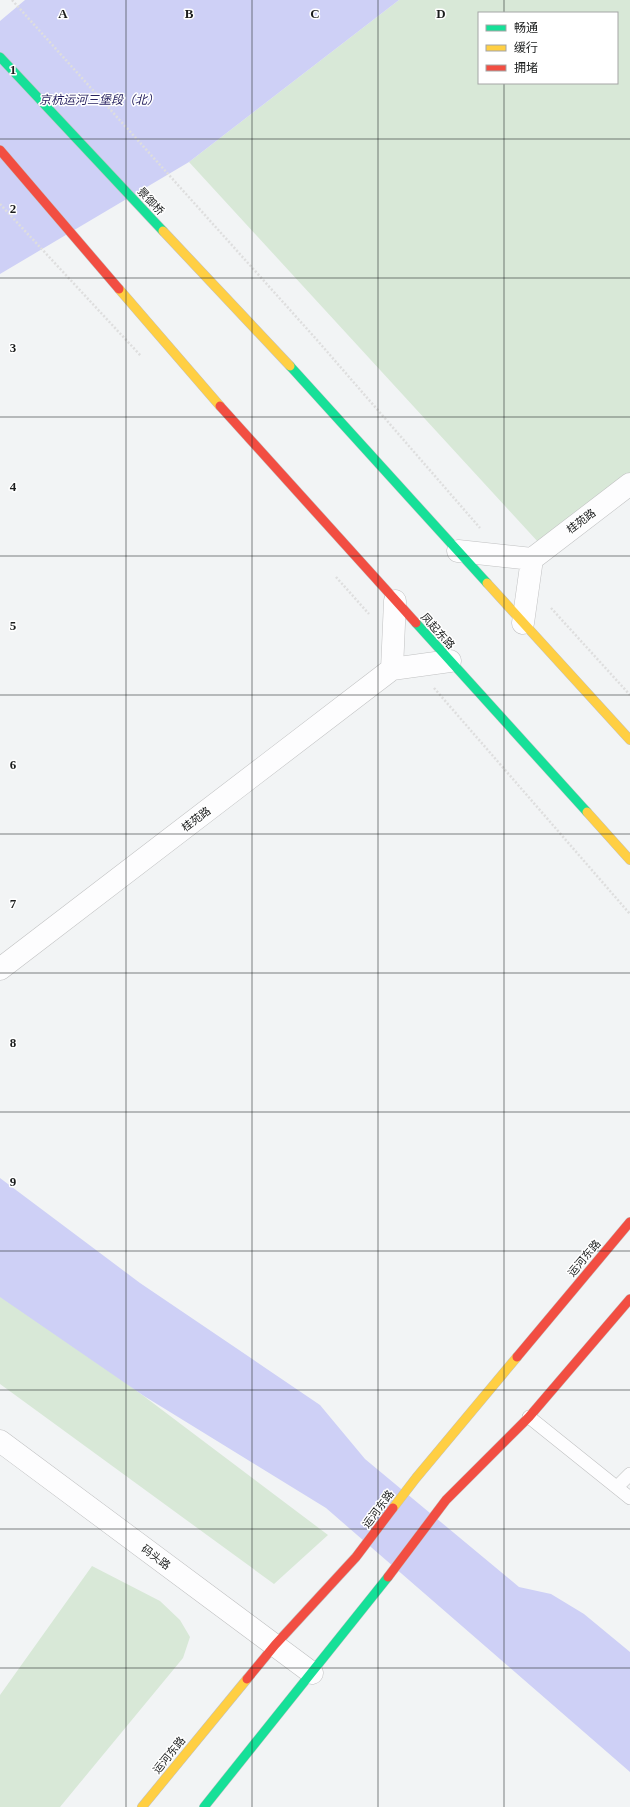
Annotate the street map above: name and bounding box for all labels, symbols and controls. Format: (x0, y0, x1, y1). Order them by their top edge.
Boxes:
text: A (58, 6, 68, 21)
text: B (185, 6, 194, 21)
text: C (310, 6, 320, 21)
text: D (436, 6, 446, 21)
legend (478, 12, 618, 84)
text: 畅通 (514, 21, 538, 35)
text: 缓行 (514, 41, 538, 55)
text: 拥堵 (514, 61, 538, 75)
text: 1 (10, 62, 16, 77)
water label: 京杭运河三堡段（北） (39, 93, 159, 107)
street label: 景御桥 (135, 185, 167, 217)
text: 2 (10, 201, 16, 216)
text: 3 (10, 340, 17, 355)
text: 4 (10, 479, 17, 494)
street label: 桂苑路 (564, 506, 598, 536)
street label: 凤起东路 (419, 611, 457, 651)
text: 5 (10, 618, 17, 633)
text: 6 (10, 757, 17, 772)
street label: 桂苑路 (179, 804, 213, 834)
text: 7 (10, 896, 17, 911)
text: 8 (10, 1035, 17, 1050)
text: 9 (10, 1174, 17, 1189)
street label: 运河东路 (565, 1237, 603, 1279)
street label: 运河东路 (360, 1488, 396, 1530)
street label: 码头路 (139, 1542, 173, 1572)
street label: 运河东路 (150, 1734, 188, 1776)

